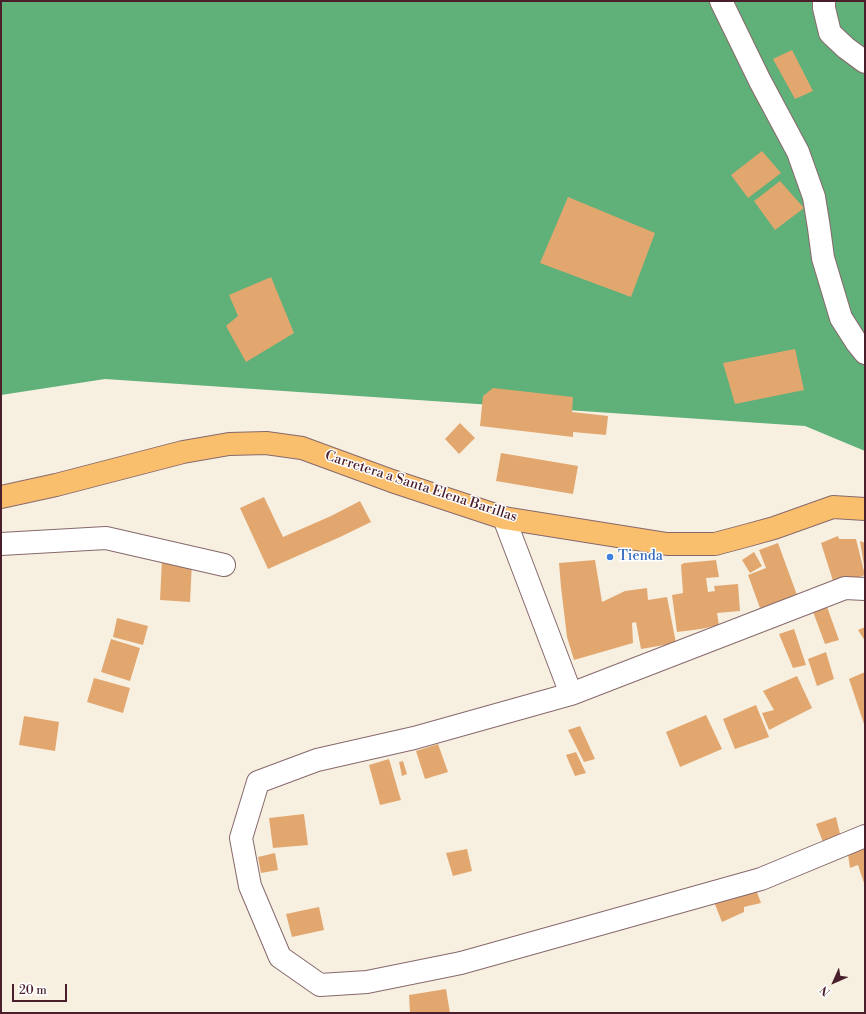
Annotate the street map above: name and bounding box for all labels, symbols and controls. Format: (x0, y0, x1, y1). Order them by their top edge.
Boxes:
street label: Carretera a Santa Elena Barillas (323, 448, 519, 526)
place label: Tienda (618, 549, 663, 565)
marker: Tienda (605, 552, 615, 562)
north arrow (814, 962, 854, 1002)
scale bar (14, 976, 69, 1002)
text: N (817, 982, 834, 999)
text: 20 m (19, 983, 47, 998)

